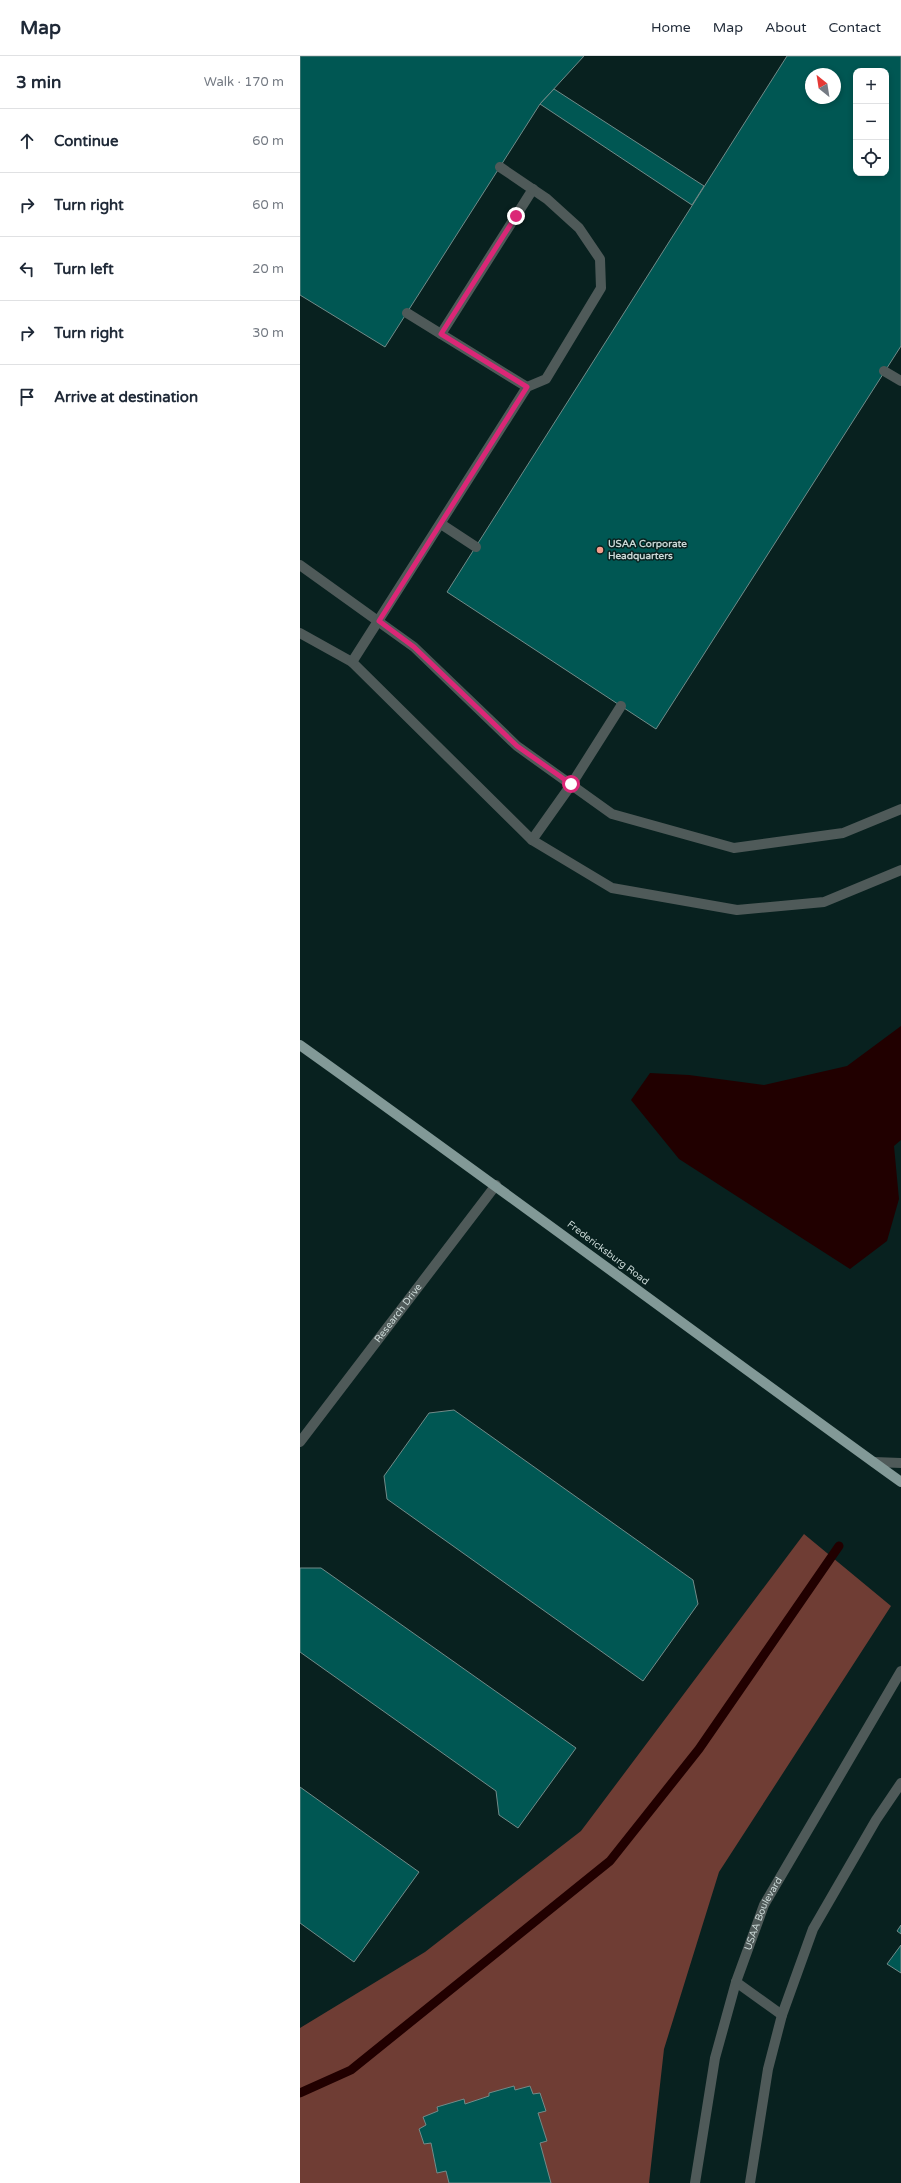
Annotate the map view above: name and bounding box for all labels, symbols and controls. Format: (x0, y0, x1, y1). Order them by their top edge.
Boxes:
text: Map (20, 17, 61, 39)
text: Home (651, 19, 691, 36)
text: Map (713, 19, 743, 36)
text: About (765, 19, 807, 36)
text: Contact (829, 19, 881, 36)
north arrow (805, 68, 841, 104)
map controls (853, 68, 889, 176)
button: + (853, 68, 889, 104)
text: 3 min (16, 72, 61, 93)
text: Walk · 170 m (204, 74, 284, 90)
button: − (853, 104, 889, 140)
icon: ahead (16, 130, 38, 152)
text: Continue (54, 132, 118, 150)
text: 60 m (252, 133, 284, 149)
button: locate (853, 140, 889, 176)
icon: right (16, 194, 38, 216)
text: Turn right (54, 196, 124, 214)
text: 60 m (252, 197, 284, 213)
route end (507, 207, 525, 225)
icon: left (16, 258, 38, 280)
text: Turn left (54, 260, 114, 278)
text: 20 m (252, 261, 284, 277)
icon: right (16, 322, 38, 344)
text: Turn right (54, 324, 124, 342)
text: 30 m (252, 325, 284, 341)
icon: arrive (16, 386, 38, 408)
text: Arrive at destination (54, 388, 198, 406)
place label: USAA Corporate Headquarters (608, 538, 687, 562)
marker: USAA Corporate Headquarters (595, 545, 605, 555)
route start (562, 775, 580, 793)
street label: Fredericksburg Road (565, 1218, 651, 1288)
street label: Research Drive (372, 1281, 425, 1345)
street label: USAA Boulevard (742, 1875, 785, 1952)

